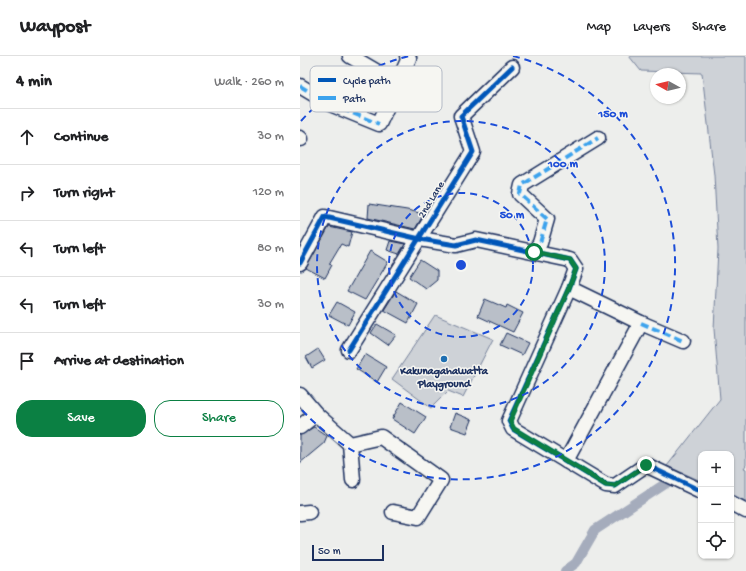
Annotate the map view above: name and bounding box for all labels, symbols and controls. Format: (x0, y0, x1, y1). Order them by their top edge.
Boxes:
text: Waypost (20, 16, 90, 39)
text: Map (587, 19, 611, 36)
text: Layers (633, 19, 670, 36)
text: Share (692, 19, 726, 36)
legend (310, 66, 442, 112)
north arrow (650, 68, 686, 104)
text: 4 min (16, 72, 52, 92)
text: Walk · 260 m (214, 75, 284, 90)
text: Cycle path (343, 76, 391, 88)
text: Path (342, 94, 366, 106)
text: 150 m (597, 108, 628, 122)
icon: ahead (16, 126, 38, 148)
text: Continue (54, 128, 108, 146)
text: 30 m (258, 129, 284, 144)
text: 100 m (547, 158, 578, 172)
street label: 2nd Lane (416, 179, 448, 221)
icon: right (16, 182, 38, 204)
text: Turn right (54, 184, 114, 202)
text: 120 m (253, 185, 284, 200)
text: 50 m (500, 209, 525, 223)
icon: left (16, 238, 38, 260)
text: Turn left (54, 240, 105, 258)
text: 80 m (257, 241, 284, 256)
route start (525, 243, 543, 261)
centre of rings (454, 258, 468, 272)
icon: left (16, 294, 38, 316)
text: Turn left (54, 296, 105, 314)
text: 30 m (258, 297, 284, 312)
icon: arrive (16, 350, 38, 372)
text: Arrive at destination (54, 352, 184, 370)
marker: Kakunagahawatta Playground (439, 354, 449, 364)
place label: Kakunagahawatta Playground (399, 365, 489, 392)
button: Save (16, 400, 146, 437)
button: Share (154, 400, 284, 437)
map controls (698, 451, 734, 559)
button: + (698, 451, 734, 487)
route end (637, 456, 655, 474)
button: − (698, 487, 734, 523)
button: locate (698, 523, 734, 559)
scale bar (312, 543, 384, 562)
text: 50 m (318, 546, 340, 558)

